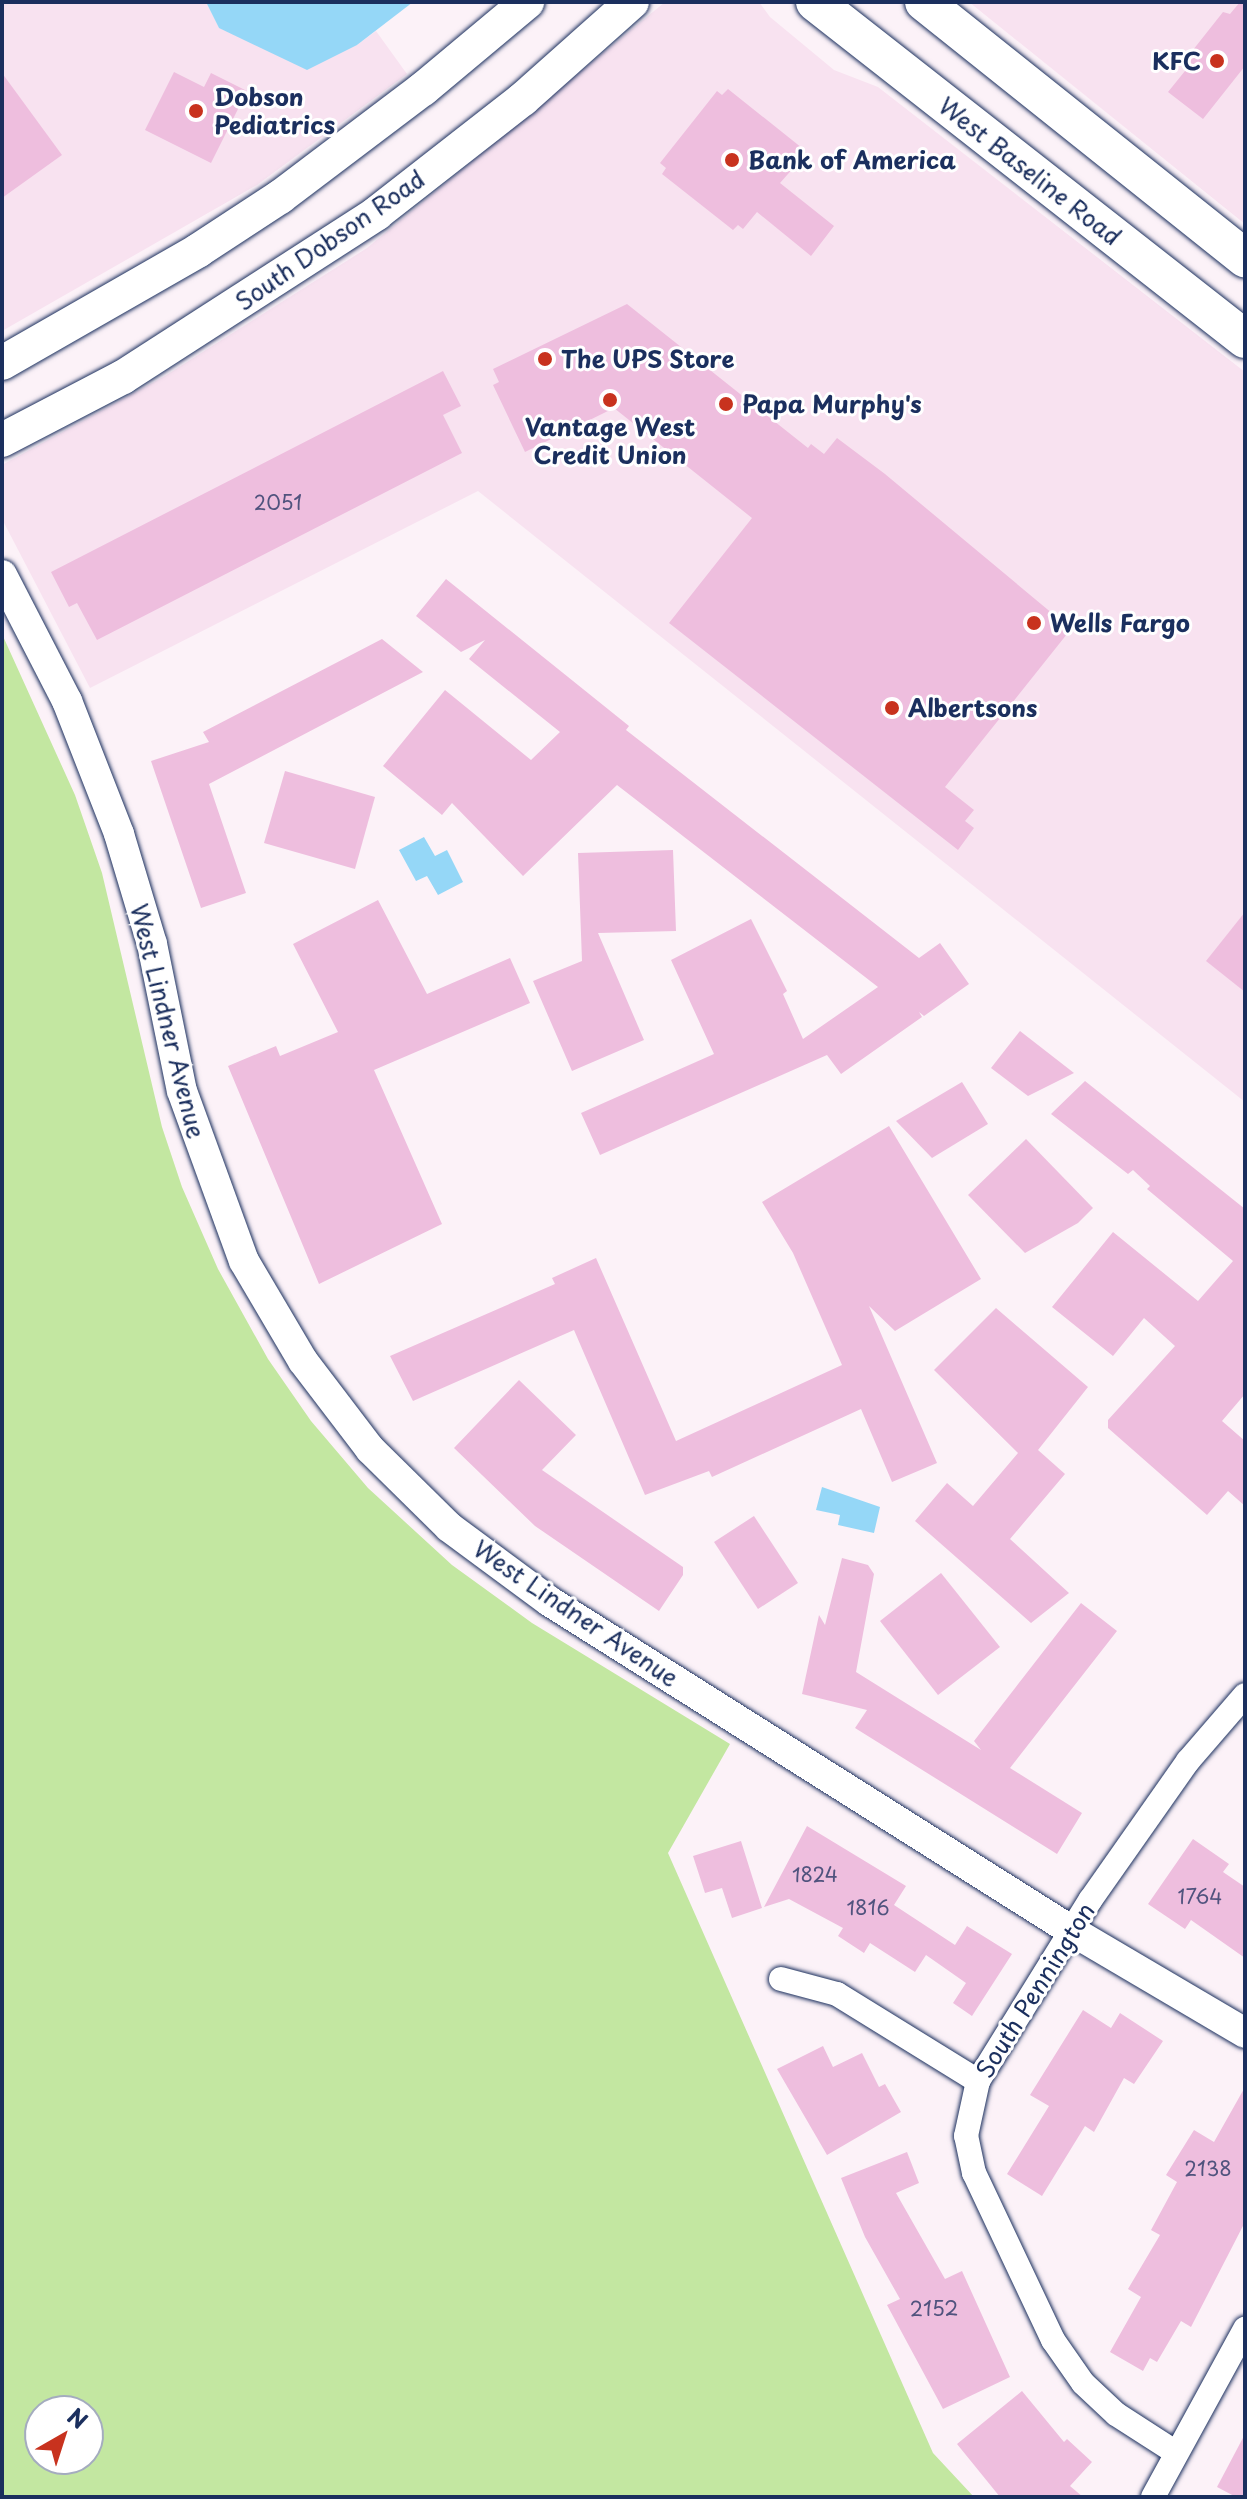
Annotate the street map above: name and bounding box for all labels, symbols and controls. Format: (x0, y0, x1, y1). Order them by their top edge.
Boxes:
place label: KFC (1152, 47, 1201, 75)
marker: KFC (1208, 52, 1226, 70)
place label: Dobson Pediatrics (214, 83, 335, 139)
street label: West Baseline Road (932, 90, 1128, 252)
marker: Dobson Pediatrics (185, 100, 207, 122)
place label: Bank of America (748, 146, 956, 174)
marker: Bank of America (723, 151, 741, 169)
street label: South Dobson Road (229, 163, 431, 317)
place label: The UPS Store (561, 345, 735, 373)
marker: The UPS Store (536, 350, 554, 368)
place label: Papa Murphy's (742, 390, 922, 418)
marker: Vantage West Credit Union (601, 391, 619, 409)
marker: Papa Murphy's (717, 395, 735, 413)
place label: Vantage West Credit Union (525, 413, 695, 469)
house number: 2051 (254, 490, 302, 514)
place label: Wells Fargo (1050, 609, 1191, 637)
marker: Wells Fargo (1025, 614, 1043, 632)
place label: Albertsons (908, 694, 1037, 722)
marker: Albertsons (883, 699, 901, 717)
street label: West Lindner Avenue (125, 901, 211, 1141)
street label: West Lindner Avenue (468, 1534, 684, 1692)
house number: 1824 (792, 1862, 838, 1886)
house number: 1764 (1178, 1884, 1222, 1908)
house number: 1816 (847, 1895, 889, 1919)
street label: South Pennington (969, 1897, 1101, 2083)
house number: 2138 (1184, 2156, 1232, 2180)
house number: 2152 (910, 2296, 958, 2320)
north arrow (24, 2395, 104, 2475)
text: N (61, 2399, 95, 2436)

